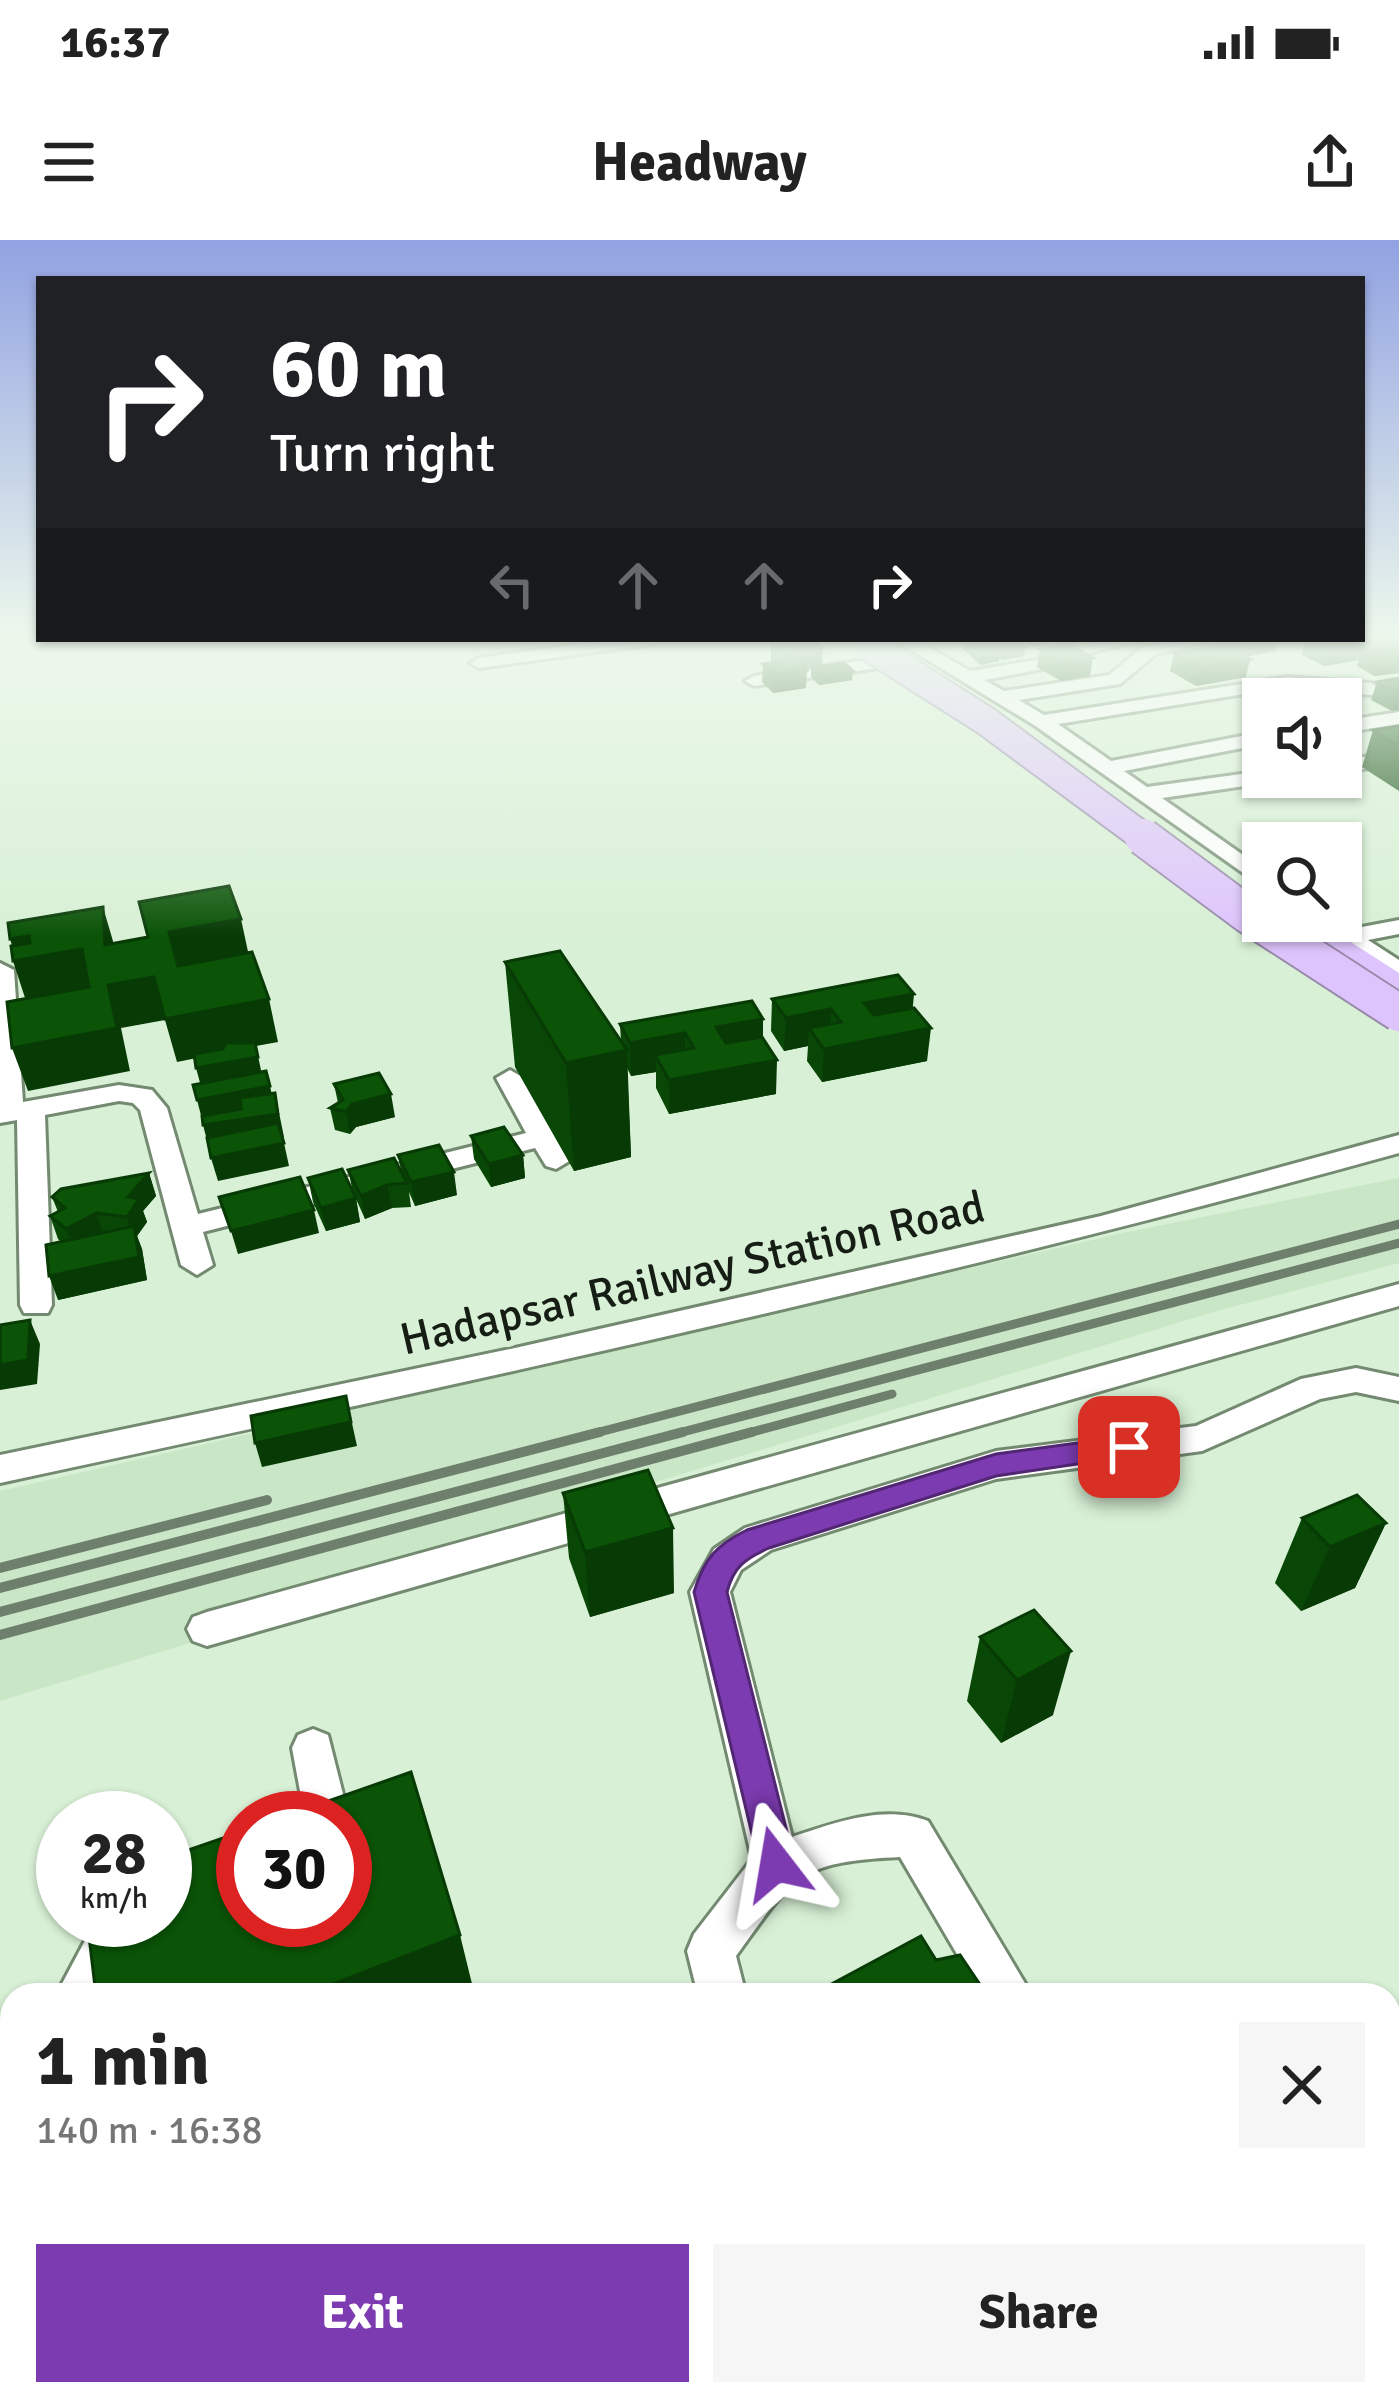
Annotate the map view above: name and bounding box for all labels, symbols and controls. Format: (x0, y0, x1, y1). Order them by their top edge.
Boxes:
text: 16:37 (60, 15, 170, 70)
icon: menu (36, 129, 102, 195)
text: Headway (592, 129, 807, 196)
icon: share (1297, 129, 1363, 195)
text: 60 m (270, 317, 447, 421)
icon: right (72, 324, 228, 480)
text: Turn right (270, 420, 495, 487)
icon: left (479, 552, 545, 618)
icon: ahead (605, 552, 671, 618)
icon: ahead (731, 552, 797, 618)
icon: right (857, 552, 923, 618)
map controls (1242, 678, 1362, 942)
button: sound (1242, 678, 1362, 798)
button: search (1242, 822, 1362, 942)
street label: Hadapsar Railway Station Road (395, 1179, 990, 1368)
pin (1078, 1396, 1180, 1498)
icon: arrive (1096, 1414, 1162, 1480)
speed limit sign: 30 (216, 1791, 372, 1947)
position arrow (713, 1801, 839, 1927)
text: 28 (82, 1817, 146, 1891)
text: km/h (80, 1880, 148, 1917)
text: 1 min (36, 2016, 210, 2105)
button: close (1239, 2022, 1365, 2148)
text: 140 m · 16:38 (36, 2106, 263, 2154)
button: Exit (36, 2244, 689, 2382)
button: Share (713, 2244, 1365, 2382)

